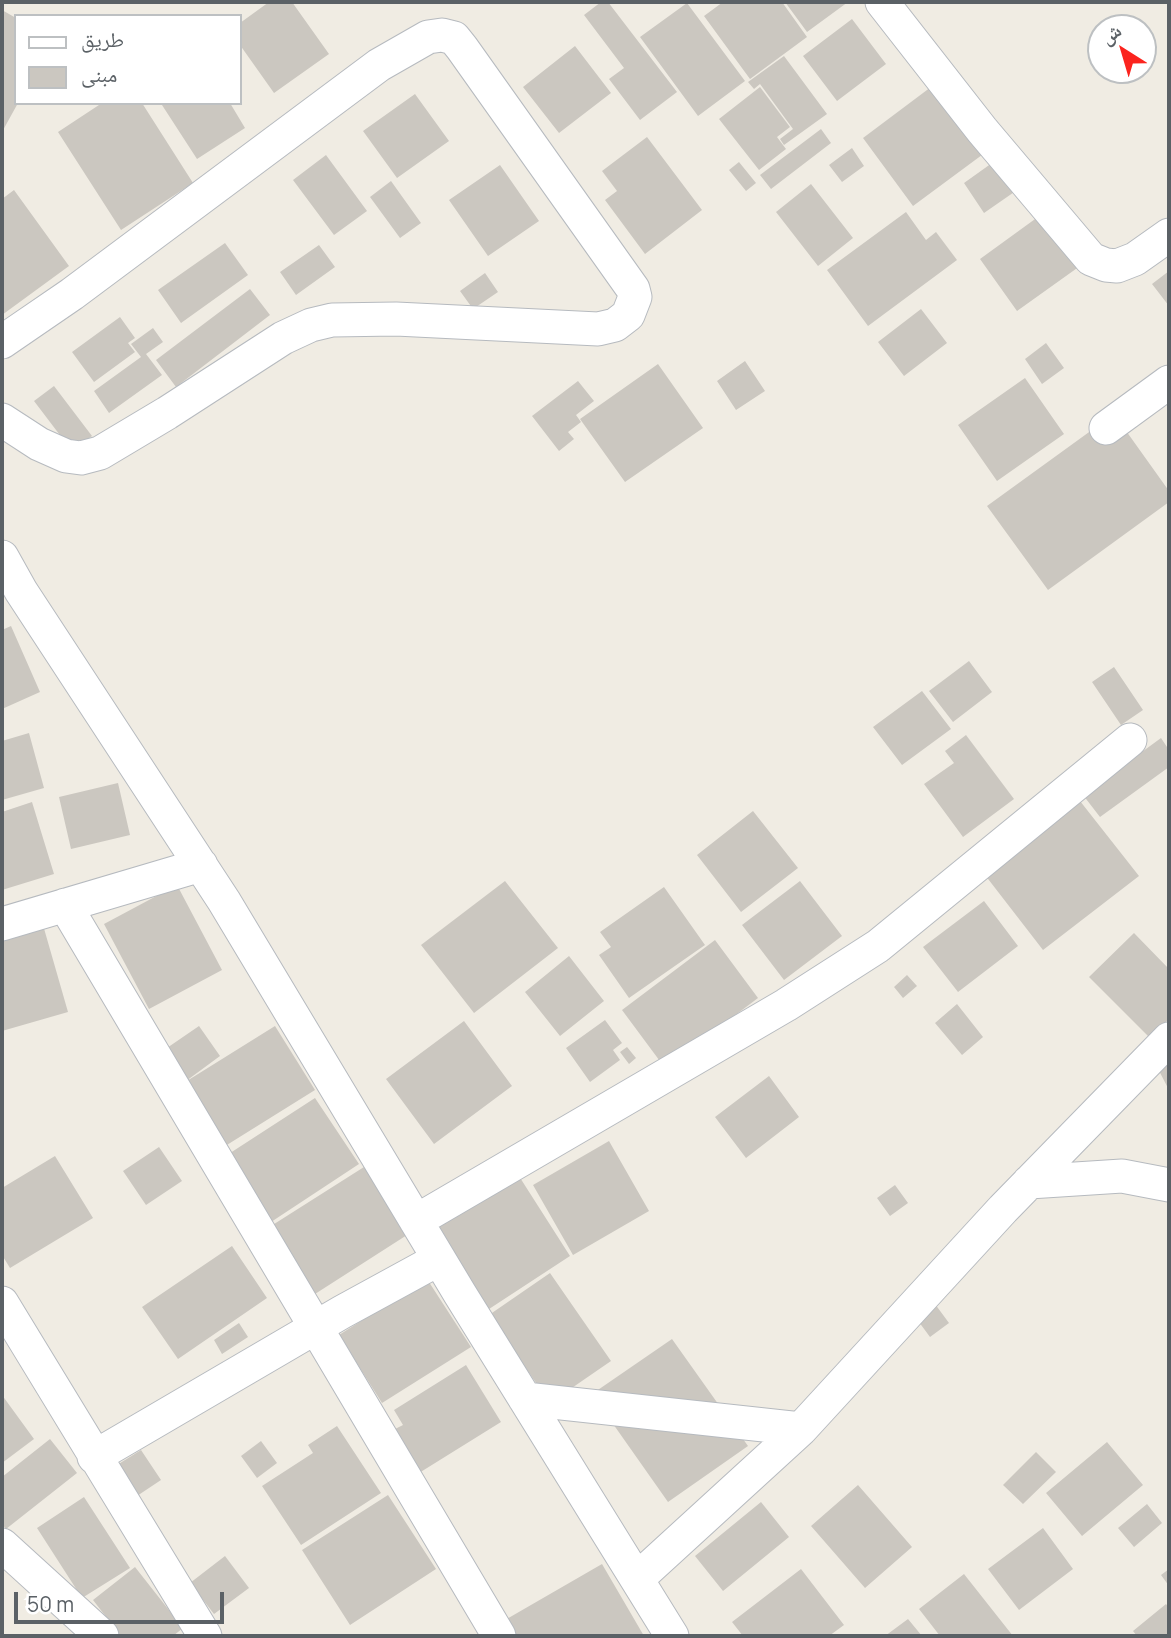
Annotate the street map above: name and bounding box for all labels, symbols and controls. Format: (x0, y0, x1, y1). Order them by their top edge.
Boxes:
legend (14, 14, 242, 105)
north arrow (1087, 14, 1157, 84)
text: ش (1095, 17, 1126, 50)
text: طريق (81, 25, 124, 53)
text: مبنى (81, 60, 117, 88)
scale bar (18, 1578, 228, 1622)
text: 50 m (27, 1590, 74, 1618)

